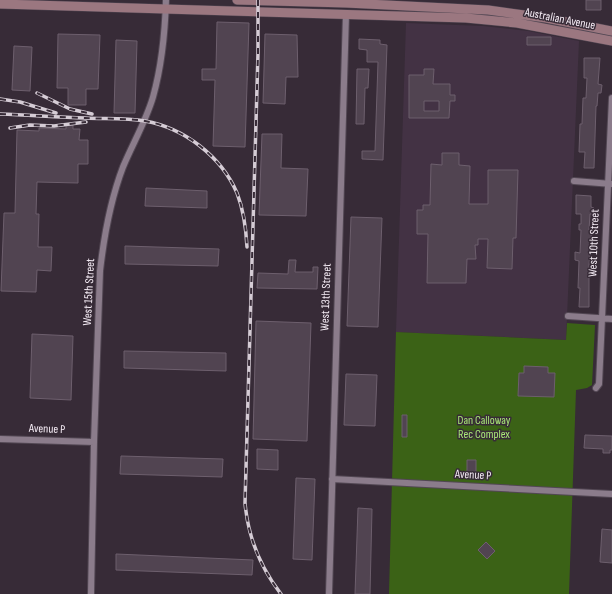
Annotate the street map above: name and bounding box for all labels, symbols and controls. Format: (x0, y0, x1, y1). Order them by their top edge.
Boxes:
street label: Australian Avenue (522, 5, 597, 33)
street label: West 10th Street (585, 208, 603, 277)
street label: West 15th Street (80, 258, 98, 326)
street label: West 13th Street (317, 263, 335, 331)
park label: Dan Calloway Rec Complex (458, 413, 511, 442)
street label: Avenue P (28, 421, 65, 437)
street label: Avenue P (453, 467, 492, 483)

